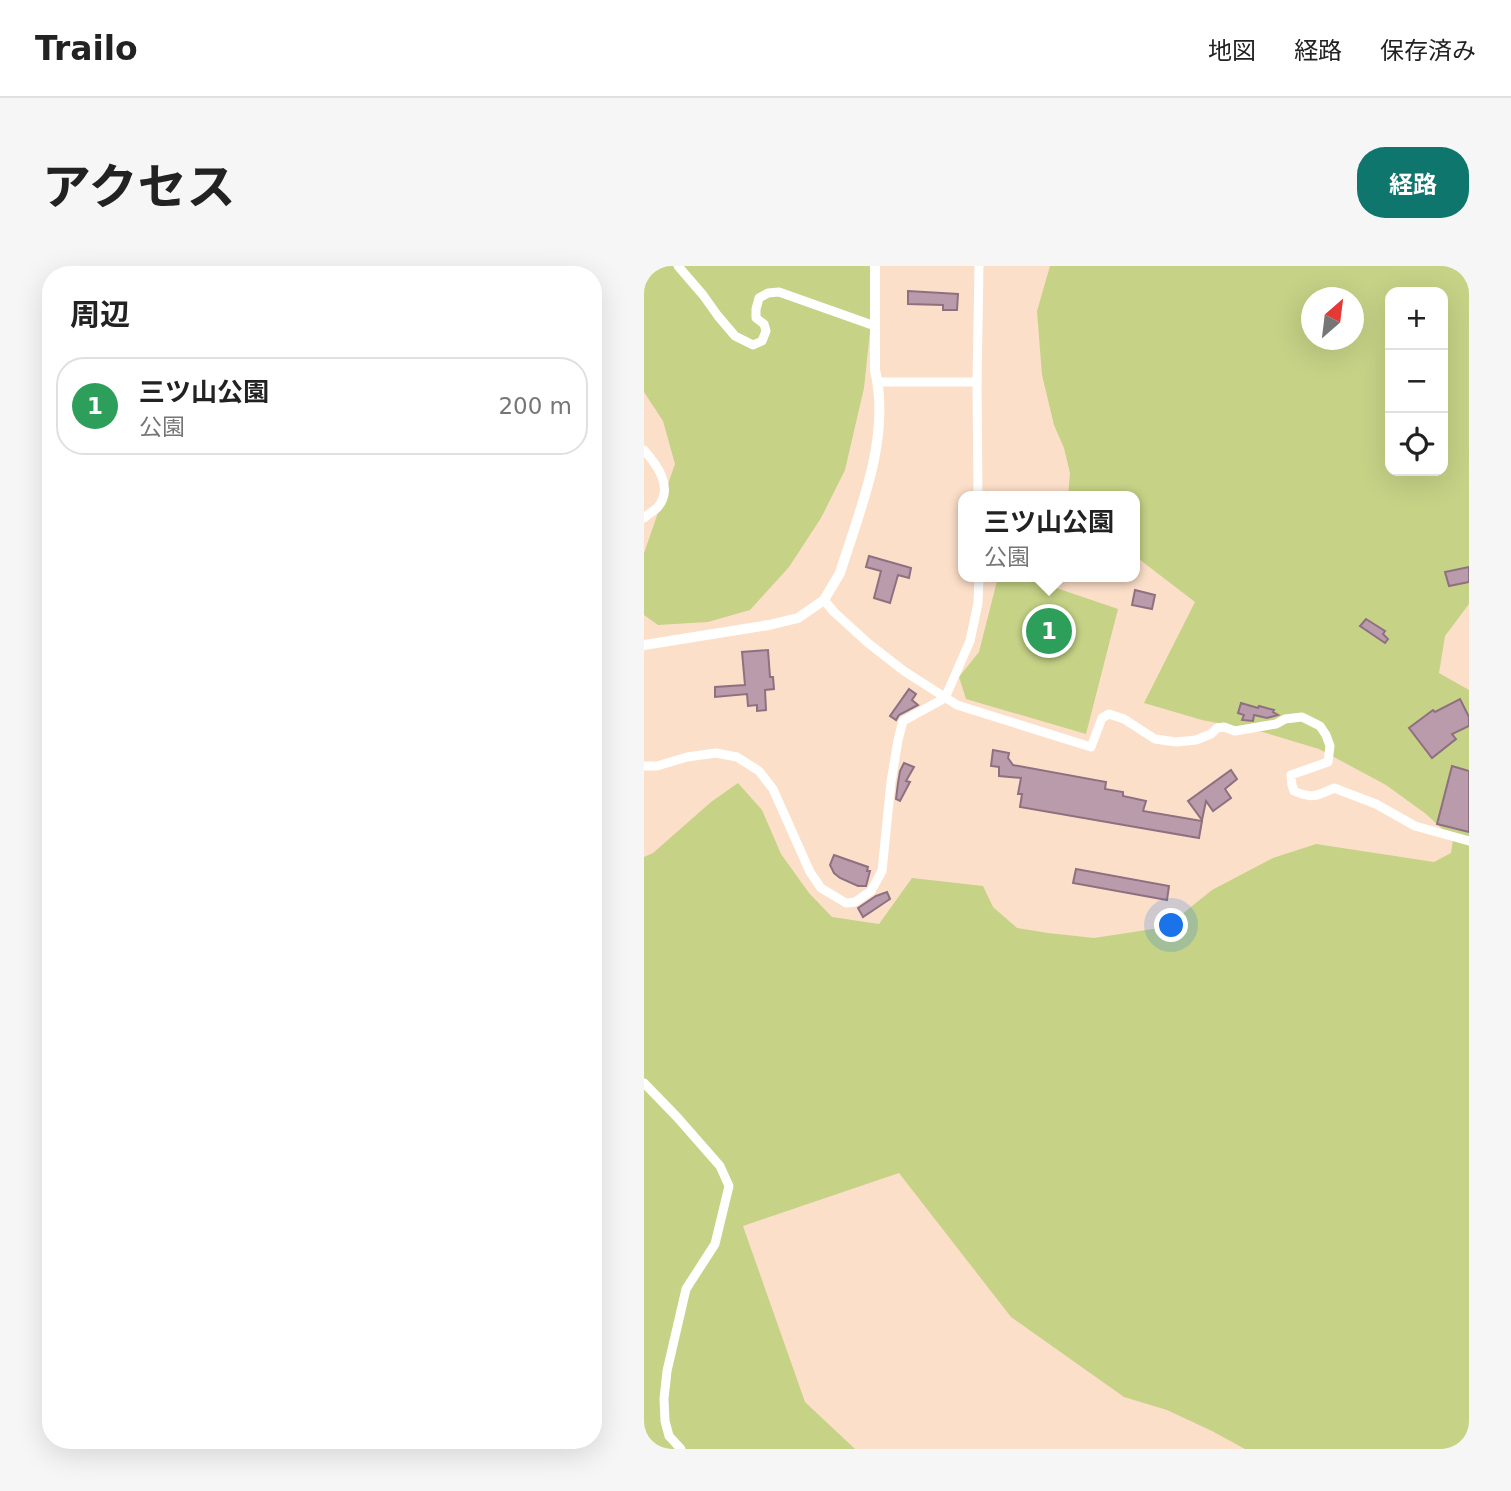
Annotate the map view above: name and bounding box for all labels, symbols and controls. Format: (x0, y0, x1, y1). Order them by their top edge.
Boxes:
text: Trailo (35, 29, 138, 68)
text: 地図 (1208, 37, 1256, 65)
text: 経路 (1294, 37, 1342, 65)
text: 保存済み (1380, 37, 1476, 65)
button: 経路 (1357, 147, 1469, 218)
text: アクセス (42, 159, 236, 216)
north arrow (1301, 287, 1364, 350)
map controls (1385, 287, 1448, 476)
button: + (1385, 287, 1448, 350)
text: 周辺 (70, 297, 130, 332)
button: − (1385, 350, 1448, 413)
text: 三ツ山公園 (139, 377, 269, 407)
text: 1 (87, 393, 103, 419)
text: 200 m (498, 393, 572, 419)
button: locate (1385, 413, 1448, 476)
text: 公園 (139, 414, 185, 440)
popup (958, 491, 1140, 582)
text: 三ツ山公園 (984, 507, 1114, 537)
text: 公園 (984, 544, 1030, 570)
pin: 1 (1026, 605, 1072, 657)
your location (1154, 908, 1188, 942)

